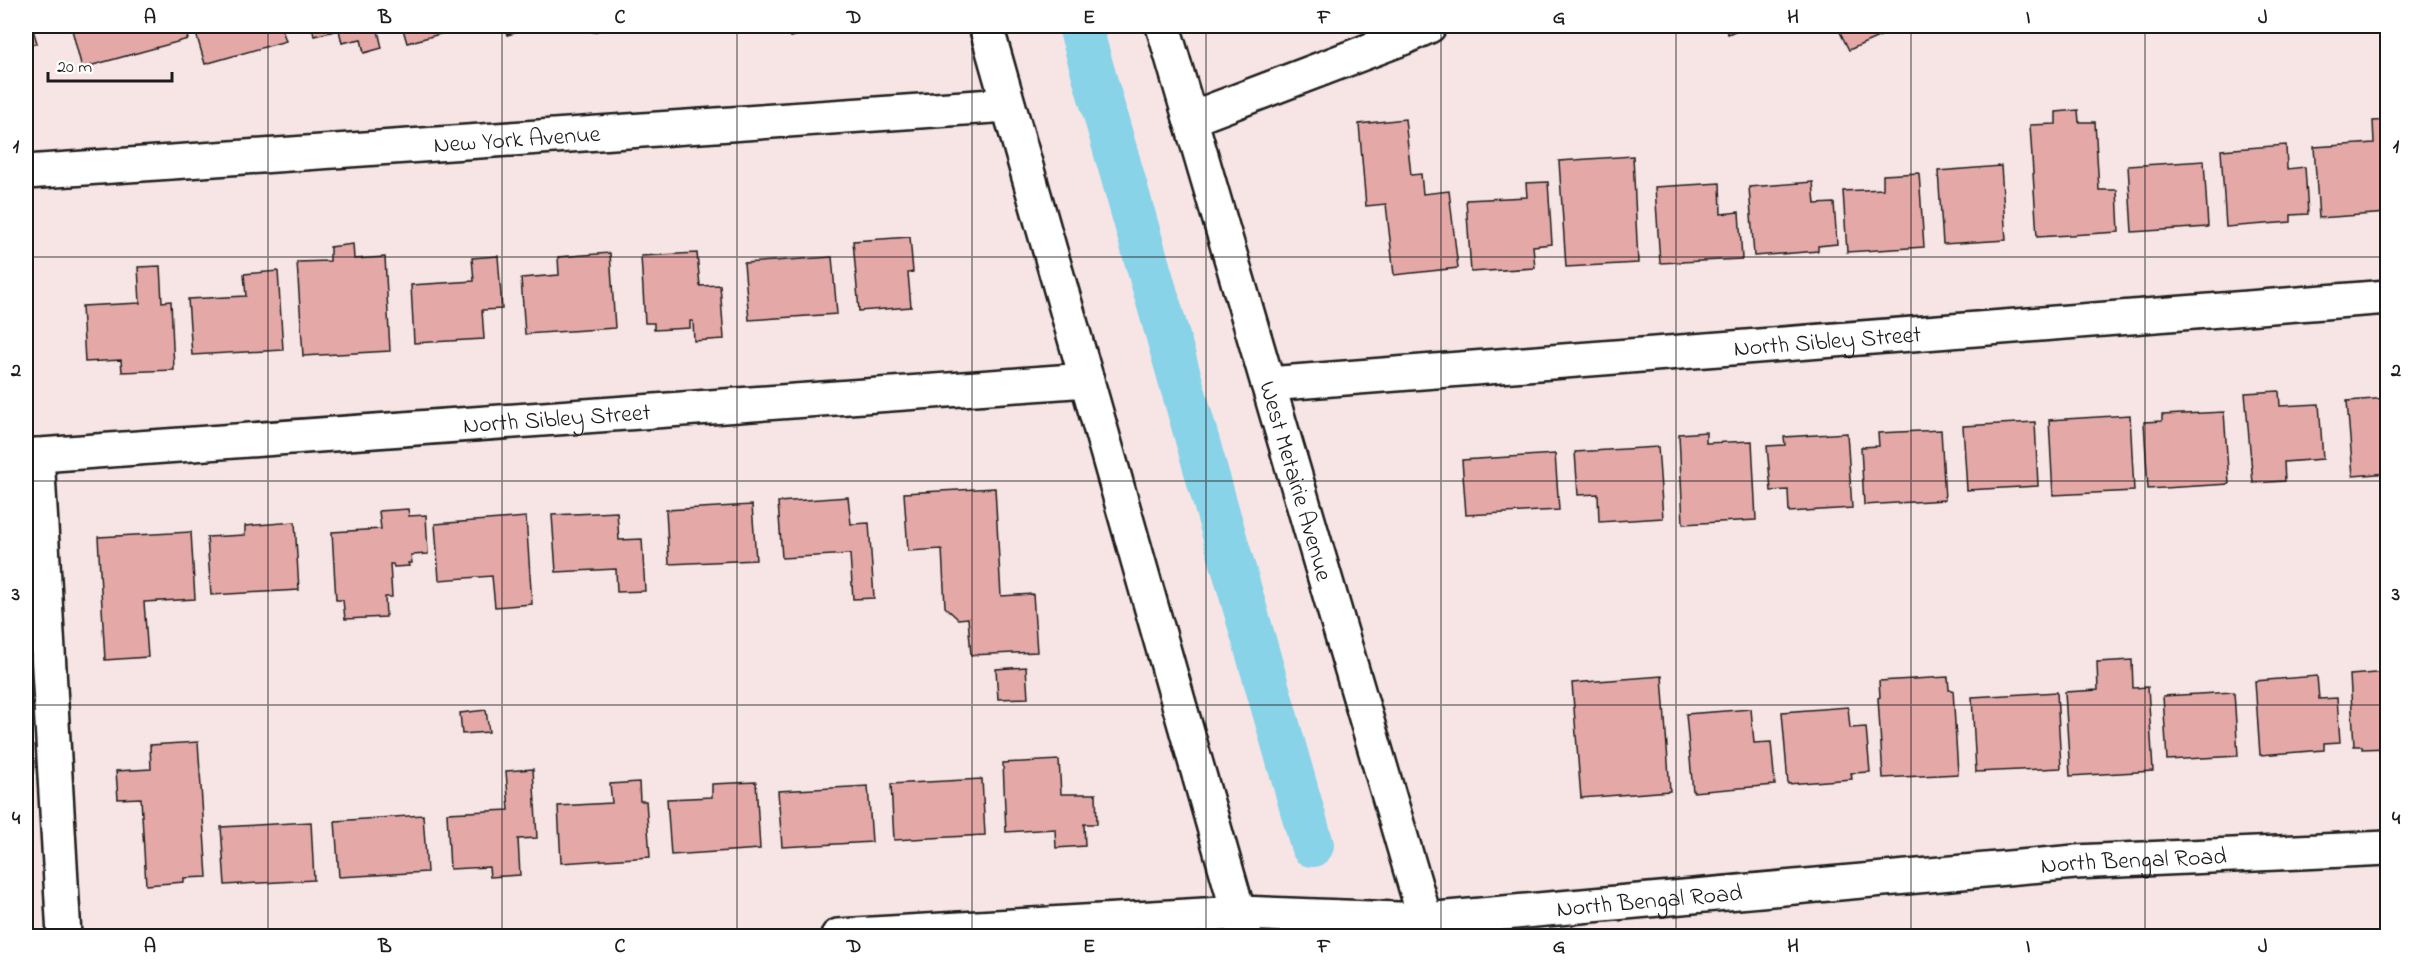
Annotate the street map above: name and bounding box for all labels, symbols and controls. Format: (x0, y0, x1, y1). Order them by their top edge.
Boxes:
text: A (144, 4, 156, 33)
text: B (377, 4, 392, 33)
text: C (615, 4, 626, 33)
text: D (846, 4, 861, 33)
text: E (1083, 4, 1095, 33)
text: F (1317, 4, 1331, 33)
text: G (1553, 4, 1566, 33)
text: H (1787, 4, 1799, 33)
text: I (2026, 4, 2031, 33)
text: J (2258, 4, 2268, 33)
scale bar (48, 45, 172, 83)
text: 20 m (57, 55, 92, 81)
street label: New York Avenue (432, 118, 602, 164)
text: 1 (13, 133, 20, 162)
text: 1 (2393, 133, 2400, 162)
street label: North Sibley Street (1732, 318, 1923, 368)
text: 2 (10, 357, 21, 386)
text: 2 (2390, 357, 2401, 386)
street label: West Metairie Avenue (1248, 377, 1340, 586)
street label: North Sibley Street (462, 396, 652, 445)
text: 3 (11, 581, 20, 610)
text: 3 (2391, 581, 2400, 610)
text: 4 (12, 805, 21, 834)
text: 4 (2392, 805, 2401, 834)
street label: North Bengal Road (2039, 840, 2228, 885)
street label: North Bengal Road (1555, 877, 1744, 928)
text: A (144, 933, 156, 962)
text: B (377, 933, 392, 962)
text: C (615, 933, 626, 962)
text: D (846, 933, 861, 962)
text: E (1083, 933, 1095, 962)
text: F (1317, 933, 1331, 962)
text: G (1553, 933, 1566, 962)
text: H (1787, 933, 1799, 962)
text: I (2026, 933, 2031, 962)
text: J (2258, 933, 2268, 962)

